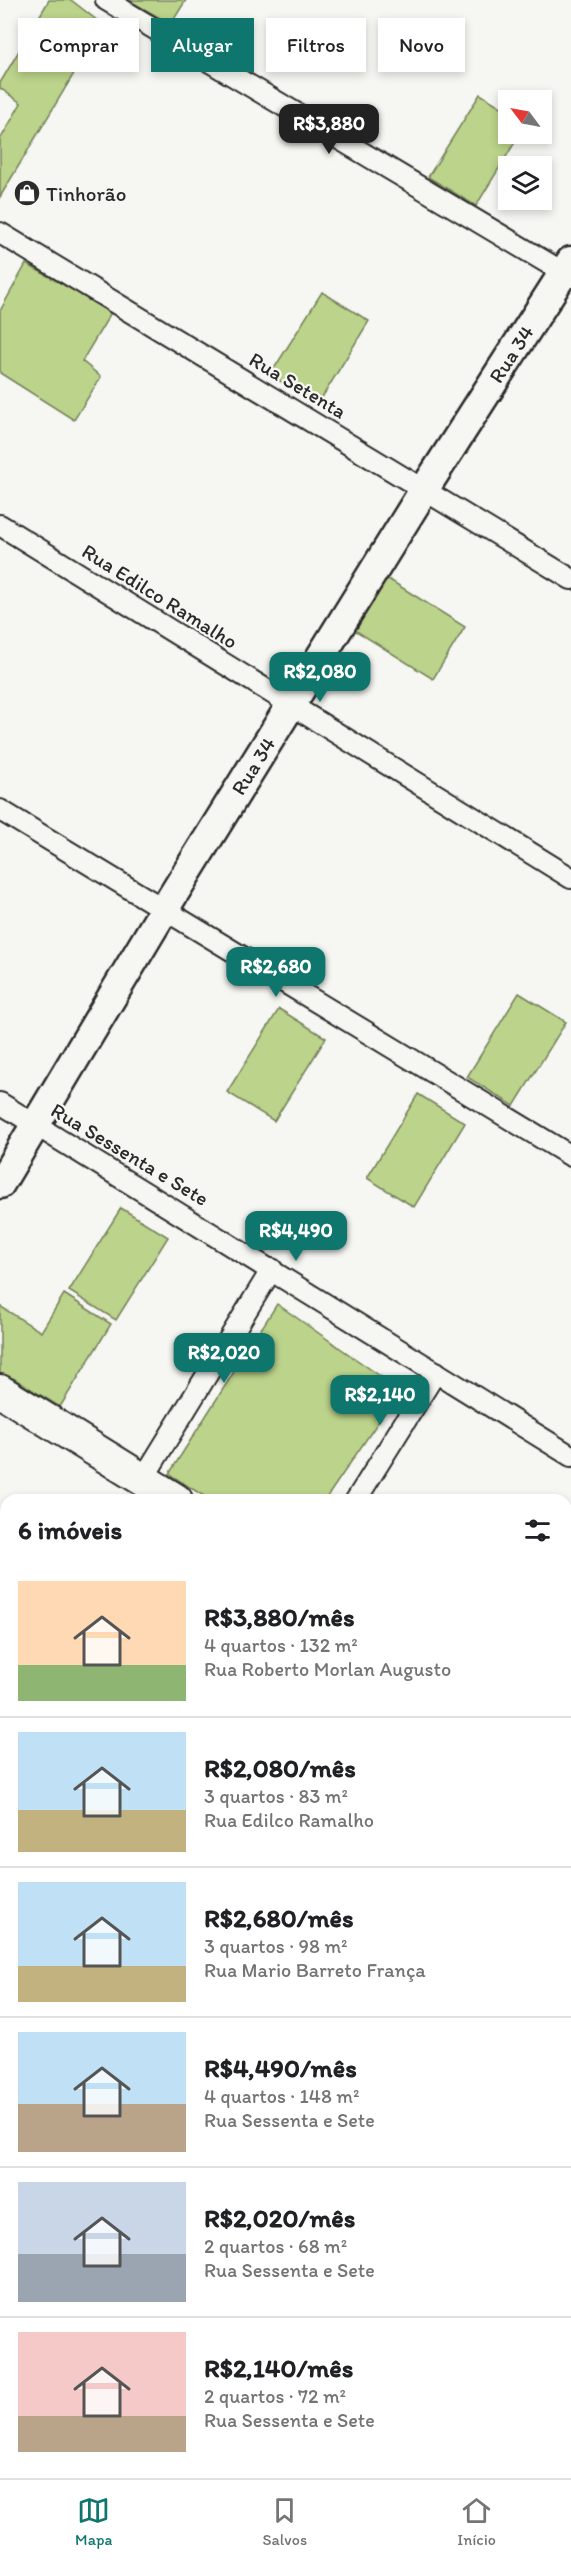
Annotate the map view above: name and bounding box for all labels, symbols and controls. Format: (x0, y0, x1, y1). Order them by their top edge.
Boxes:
chip: Comprar (18, 18, 139, 72)
chip: Alugar (151, 18, 254, 72)
chip: Filtros (266, 18, 366, 72)
chip: Novo (378, 18, 465, 72)
north arrow (498, 90, 552, 144)
map controls (498, 90, 552, 210)
pin: R$3,880 (274, 104, 384, 155)
text: R$3,880 (293, 111, 365, 135)
button: layers (498, 156, 552, 210)
shop icon: Tinhorão (12, 178, 42, 208)
place label: Tinhorão (46, 181, 126, 206)
street label: Rua 34 (483, 320, 539, 387)
street label: Rua Setenta (245, 346, 351, 424)
street label: Rua Edilco Ramalho (78, 538, 242, 654)
pin: R$2,080 (265, 652, 375, 703)
text: R$2,080 (283, 659, 357, 683)
street label: Rua 34 (226, 732, 281, 800)
pin: R$2,680 (221, 947, 331, 998)
text: R$2,680 (240, 954, 312, 978)
street label: Rua Sessenta e Sete (47, 1097, 213, 1211)
pin: R$4,490 (241, 1211, 351, 1262)
text: R$4,490 (259, 1218, 333, 1242)
pin: R$2,020 (169, 1333, 279, 1384)
text: R$2,020 (188, 1340, 260, 1364)
pin: R$2,140 (325, 1375, 435, 1426)
text: R$2,140 (344, 1382, 416, 1406)
text: 6 imóveis (18, 1514, 122, 1546)
icon: filters (521, 1514, 554, 1547)
text: R$3,880/mês (204, 1601, 355, 1633)
icon: home (66, 1605, 138, 1677)
text: 4 quartos · 132 m² (204, 1633, 358, 1657)
text: Rua Roberto Morlan Augusto (204, 1657, 451, 1681)
text: R$2,080/mês (204, 1752, 356, 1784)
icon: home (66, 1756, 138, 1828)
text: 3 quartos · 83 m² (204, 1784, 348, 1808)
text: Rua Edilco Ramalho (204, 1808, 374, 1832)
text: R$2,680/mês (204, 1902, 354, 1934)
icon: home (66, 1906, 138, 1978)
text: 3 quartos · 98 m² (204, 1934, 347, 1958)
text: Rua Mario Barreto França (204, 1958, 426, 1982)
text: R$4,490/mês (204, 2052, 357, 2084)
icon: home (66, 2056, 138, 2128)
text: 4 quartos · 148 m² (204, 2084, 359, 2108)
text: Rua Sessenta e Sete (204, 2108, 375, 2132)
text: R$2,020/mês (204, 2202, 355, 2234)
icon: home (66, 2206, 138, 2278)
text: 2 quartos · 68 m² (204, 2234, 347, 2258)
text: Rua Sessenta e Sete (204, 2258, 375, 2282)
text: R$2,140/mês (204, 2352, 353, 2384)
icon: home (66, 2356, 138, 2428)
text: 2 quartos · 72 m² (204, 2384, 346, 2408)
text: Rua Sessenta e Sete (204, 2408, 375, 2432)
tab: Mapa (75, 2494, 112, 2549)
tab: Salvos (263, 2494, 307, 2549)
tab: Início (457, 2494, 496, 2549)

